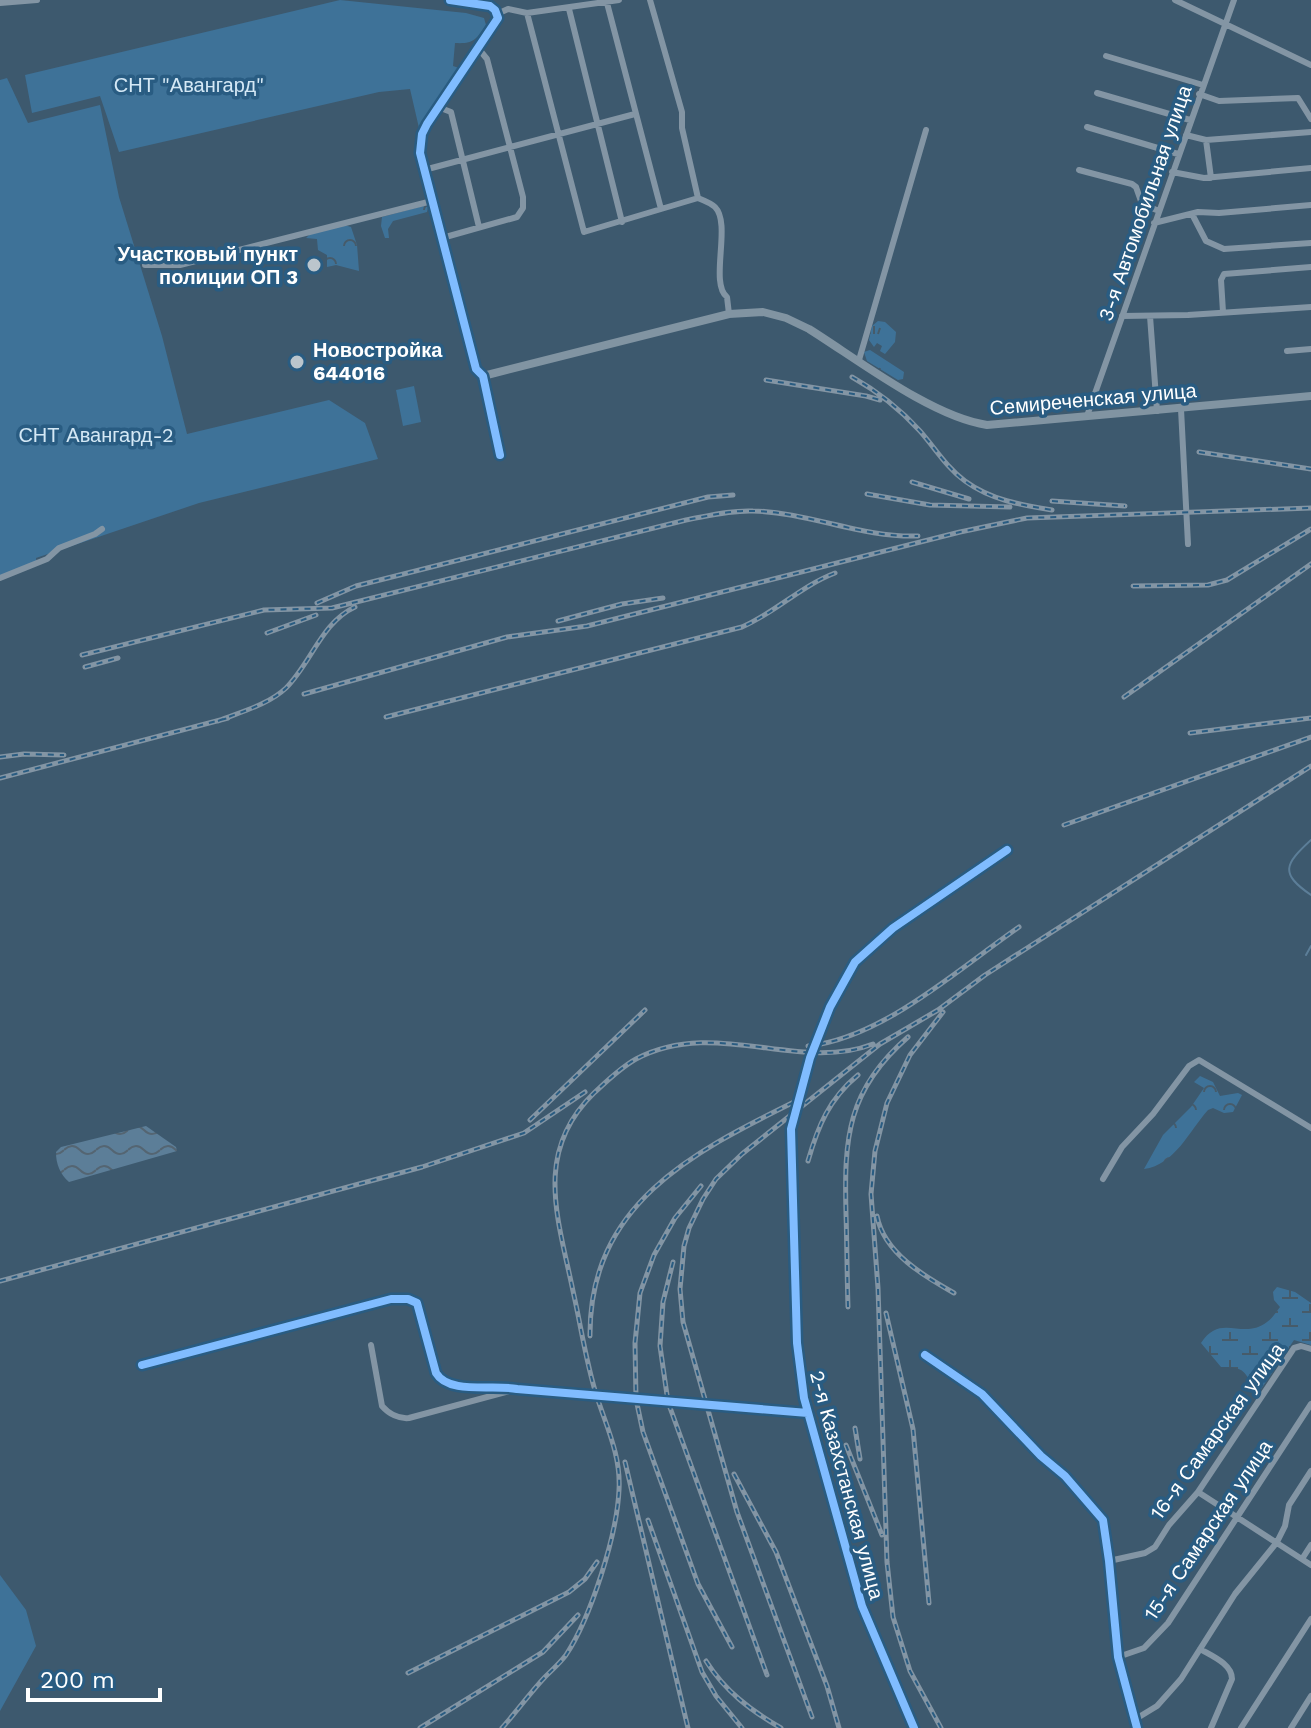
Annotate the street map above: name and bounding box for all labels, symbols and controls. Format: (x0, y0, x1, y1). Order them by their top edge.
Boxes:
park label: СНТ "Авангард" (114, 73, 264, 97)
street label: 3-я Автомобильная улица (1093, 81, 1197, 324)
place label: Участковый пункт полиции ОП 3 (117, 242, 298, 289)
marker: Участковый пункт полиции ОП 3 (305, 256, 323, 274)
place label: Новостройка 644016 (313, 338, 443, 385)
marker: Новостройка 644016 (288, 353, 306, 371)
street label: Семиреченская улица (989, 378, 1198, 420)
park label: СНТ Авангард-2 (18, 423, 174, 447)
street label: 16-я Самарская улица (1145, 1337, 1290, 1524)
street label: 2-я Казахстанская улица (805, 1368, 889, 1603)
street label: 15-я Самарская улица (1139, 1435, 1278, 1625)
scale bar (28, 1652, 160, 1702)
text: 200 m (40, 1666, 115, 1694)

